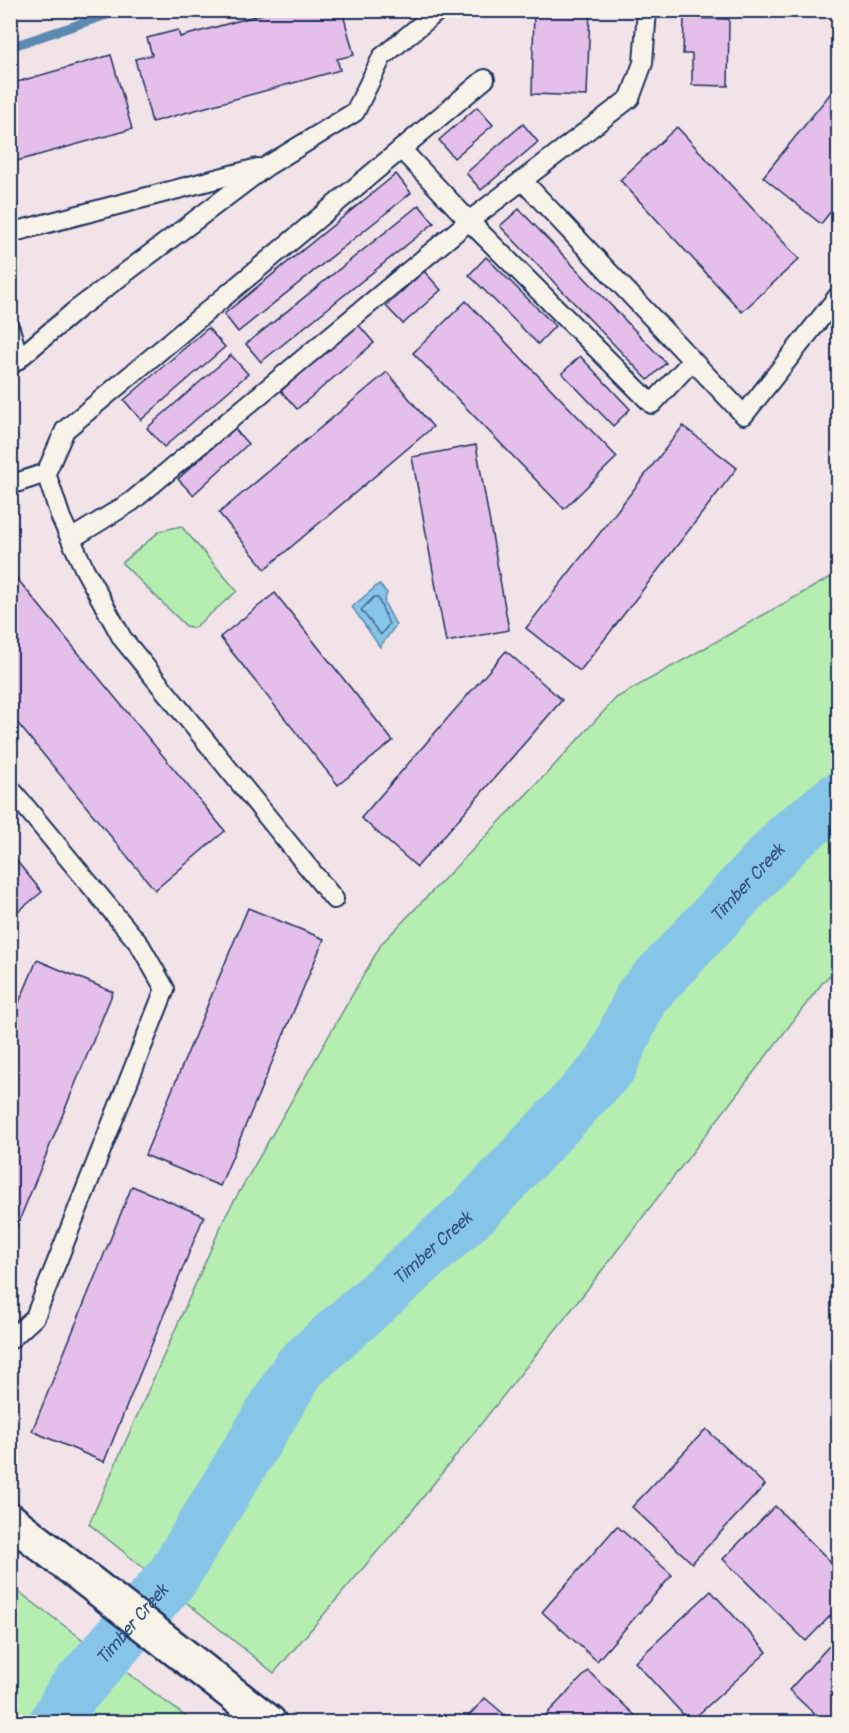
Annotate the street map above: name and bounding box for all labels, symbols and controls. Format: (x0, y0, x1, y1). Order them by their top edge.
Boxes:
water label: Timber Creek (705, 838, 791, 928)
water label: Timber Creek (388, 1206, 478, 1290)
water label: Timber Creek (91, 1579, 174, 1670)

